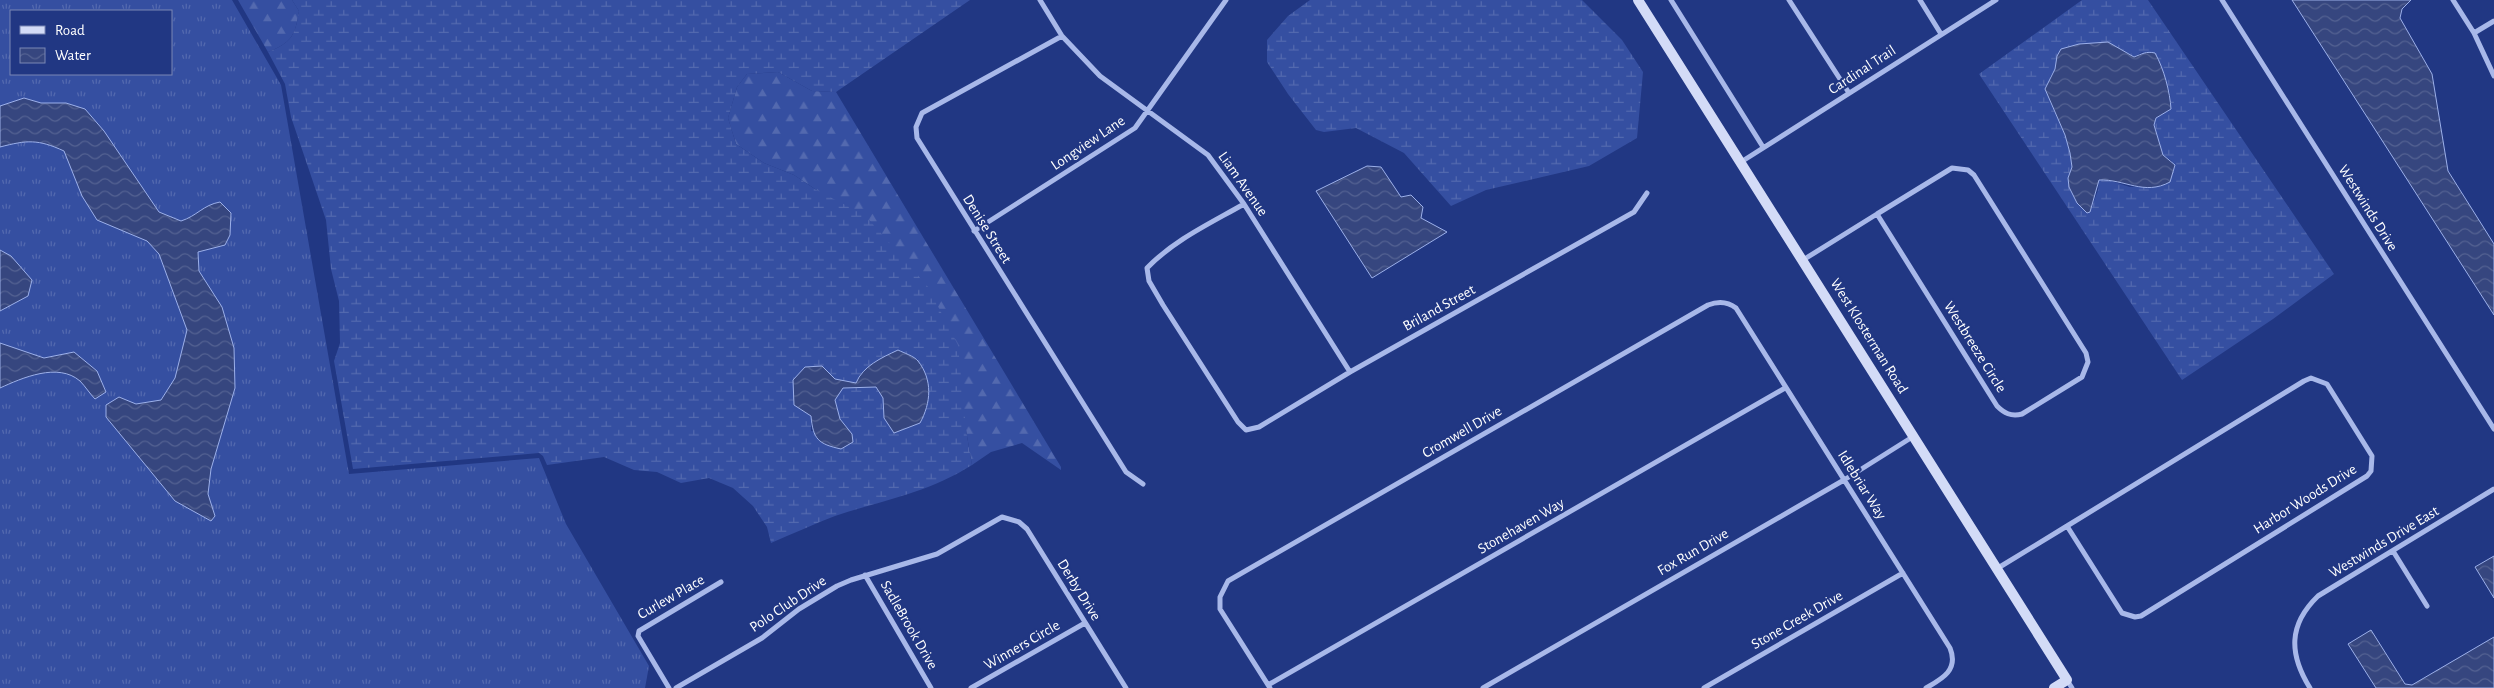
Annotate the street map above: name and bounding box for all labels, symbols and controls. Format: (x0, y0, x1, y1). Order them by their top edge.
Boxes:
legend (10, 10, 172, 75)
text: Road (55, 23, 85, 38)
street label: Cardinal Trail (1826, 43, 1898, 97)
text: Water (55, 48, 91, 63)
street label: Longview Lane (1048, 113, 1128, 173)
street label: Liam Avenue (1215, 149, 1271, 219)
street label: Westwinds Drive (2336, 162, 2400, 254)
street label: Denise Street (960, 192, 1014, 266)
street label: West Klosterman Road (1828, 276, 1911, 396)
street label: Briland Street (1400, 282, 1478, 334)
street label: Westbreeze Circle (1941, 299, 2009, 395)
street label: Cromwell Drive (1420, 403, 1504, 461)
street label: Idlebriar Way (1835, 448, 1889, 523)
street label: Harbor Woods Drive (2251, 461, 2359, 537)
street label: Stonehaven Way (1475, 495, 1567, 557)
street label: Westwinds Drive East (2327, 503, 2442, 581)
street label: Fox Run Drive (1655, 526, 1731, 578)
street label: Derby Drive (1054, 557, 1104, 623)
street label: Curlew Place (635, 572, 707, 622)
street label: Polo Club Drive (747, 573, 829, 635)
street label: SadleBrook Drive (878, 578, 940, 672)
street label: Stone Creek Drive (1749, 588, 1845, 652)
street label: Winners Circle (982, 617, 1063, 673)

